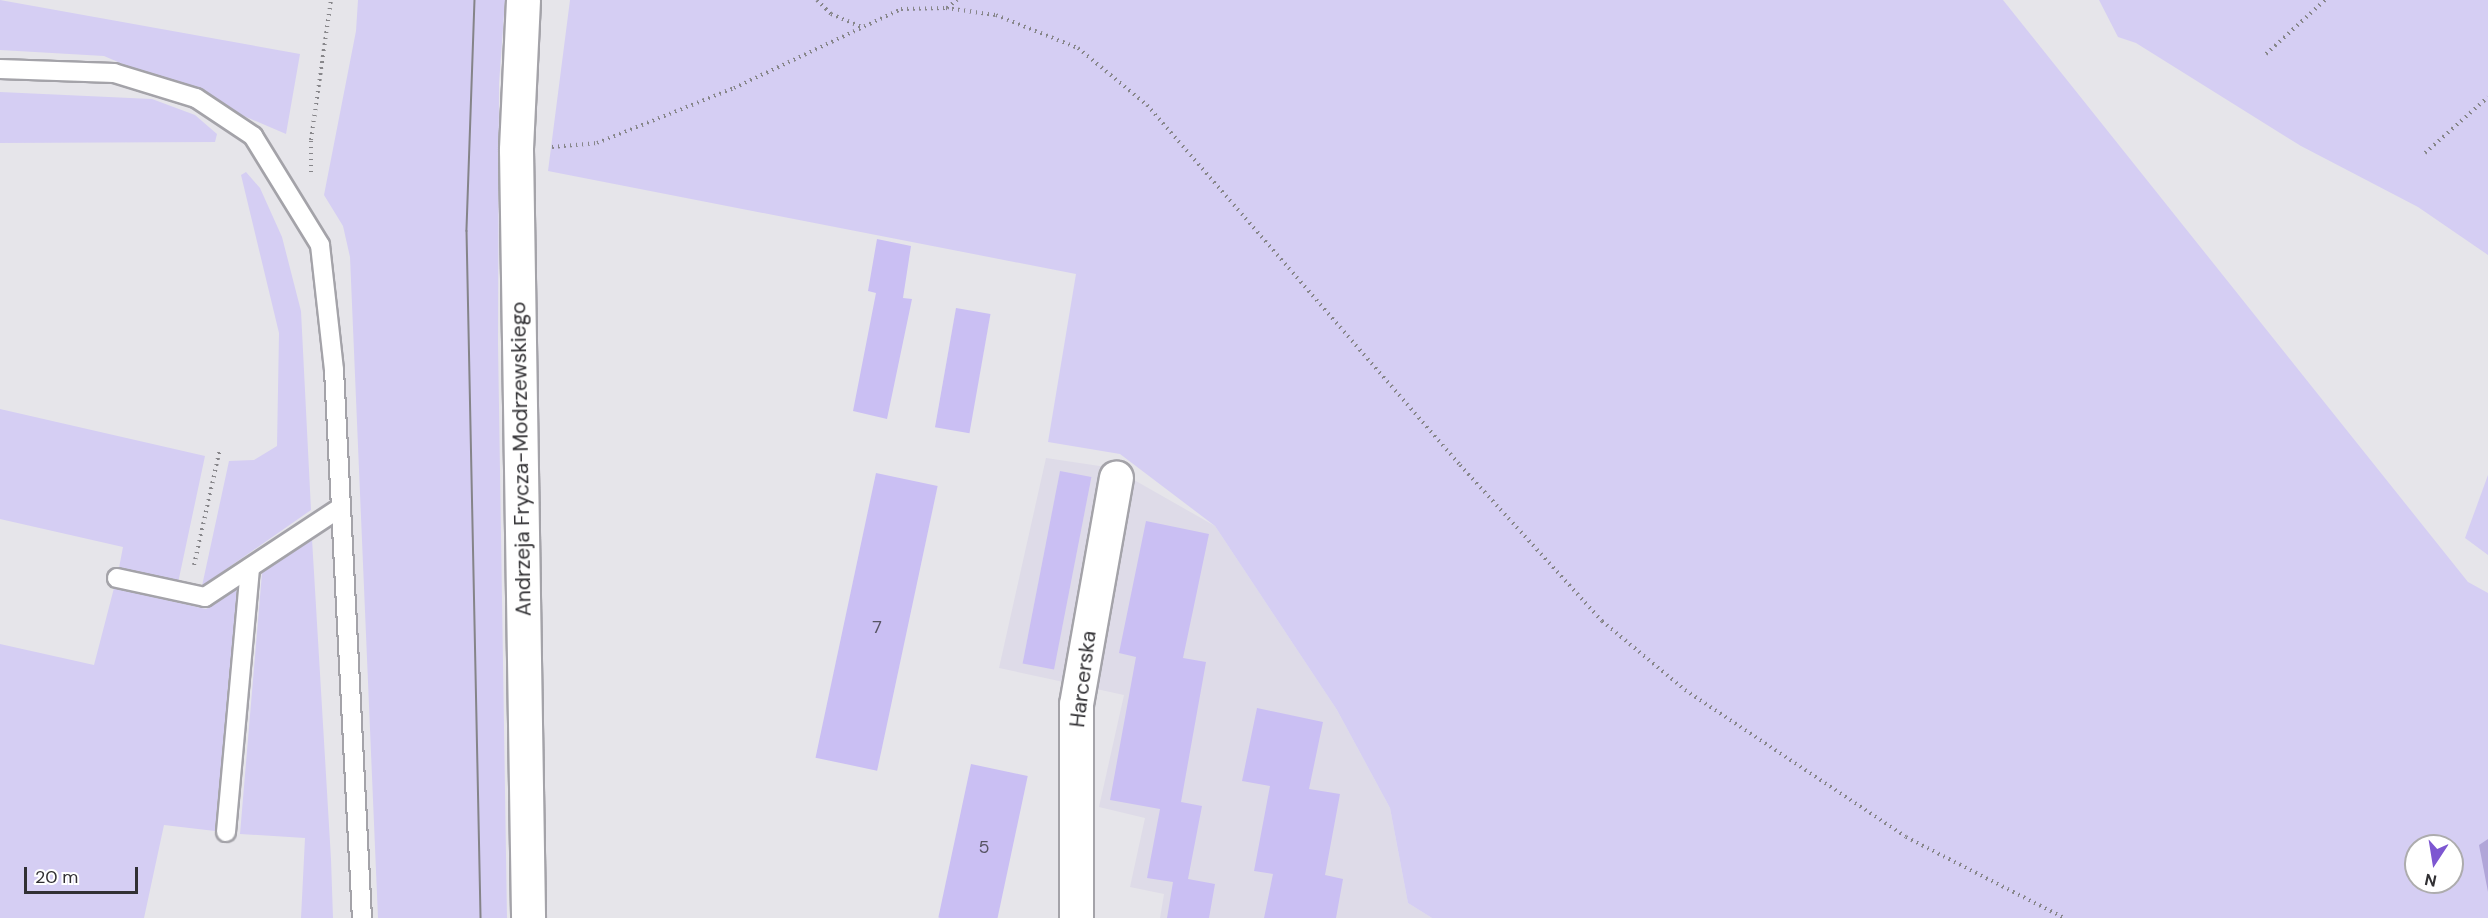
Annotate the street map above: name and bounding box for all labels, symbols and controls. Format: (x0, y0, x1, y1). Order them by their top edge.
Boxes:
street label: Andrzeja Frycza-Modrzewskiego (506, 301, 536, 617)
house number: 7 (872, 616, 882, 638)
street label: Harcerska (1065, 629, 1101, 729)
north arrow (2404, 834, 2464, 894)
house number: 5 (979, 836, 989, 858)
scale bar (27, 855, 141, 893)
text: 20 m (35, 865, 78, 889)
text: N (2423, 869, 2438, 892)

